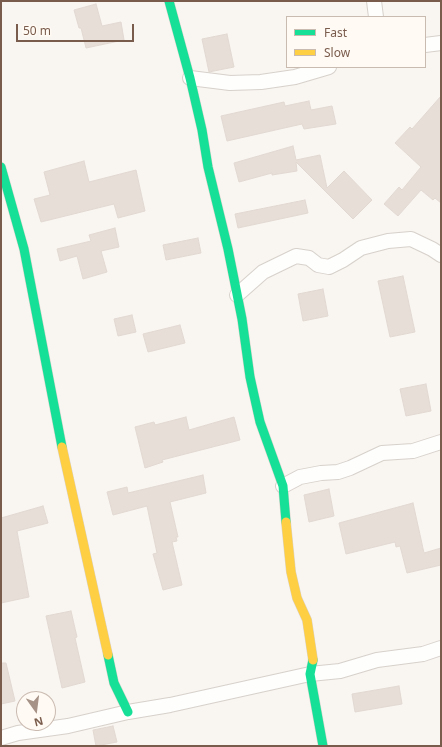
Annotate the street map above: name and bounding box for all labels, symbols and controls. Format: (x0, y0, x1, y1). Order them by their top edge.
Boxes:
scale bar (18, 16, 136, 42)
legend (286, 16, 426, 68)
text: 50 m (23, 22, 51, 39)
text: Fast (324, 24, 347, 41)
text: Slow (324, 44, 350, 61)
north arrow (16, 691, 56, 731)
text: N (33, 714, 45, 731)

